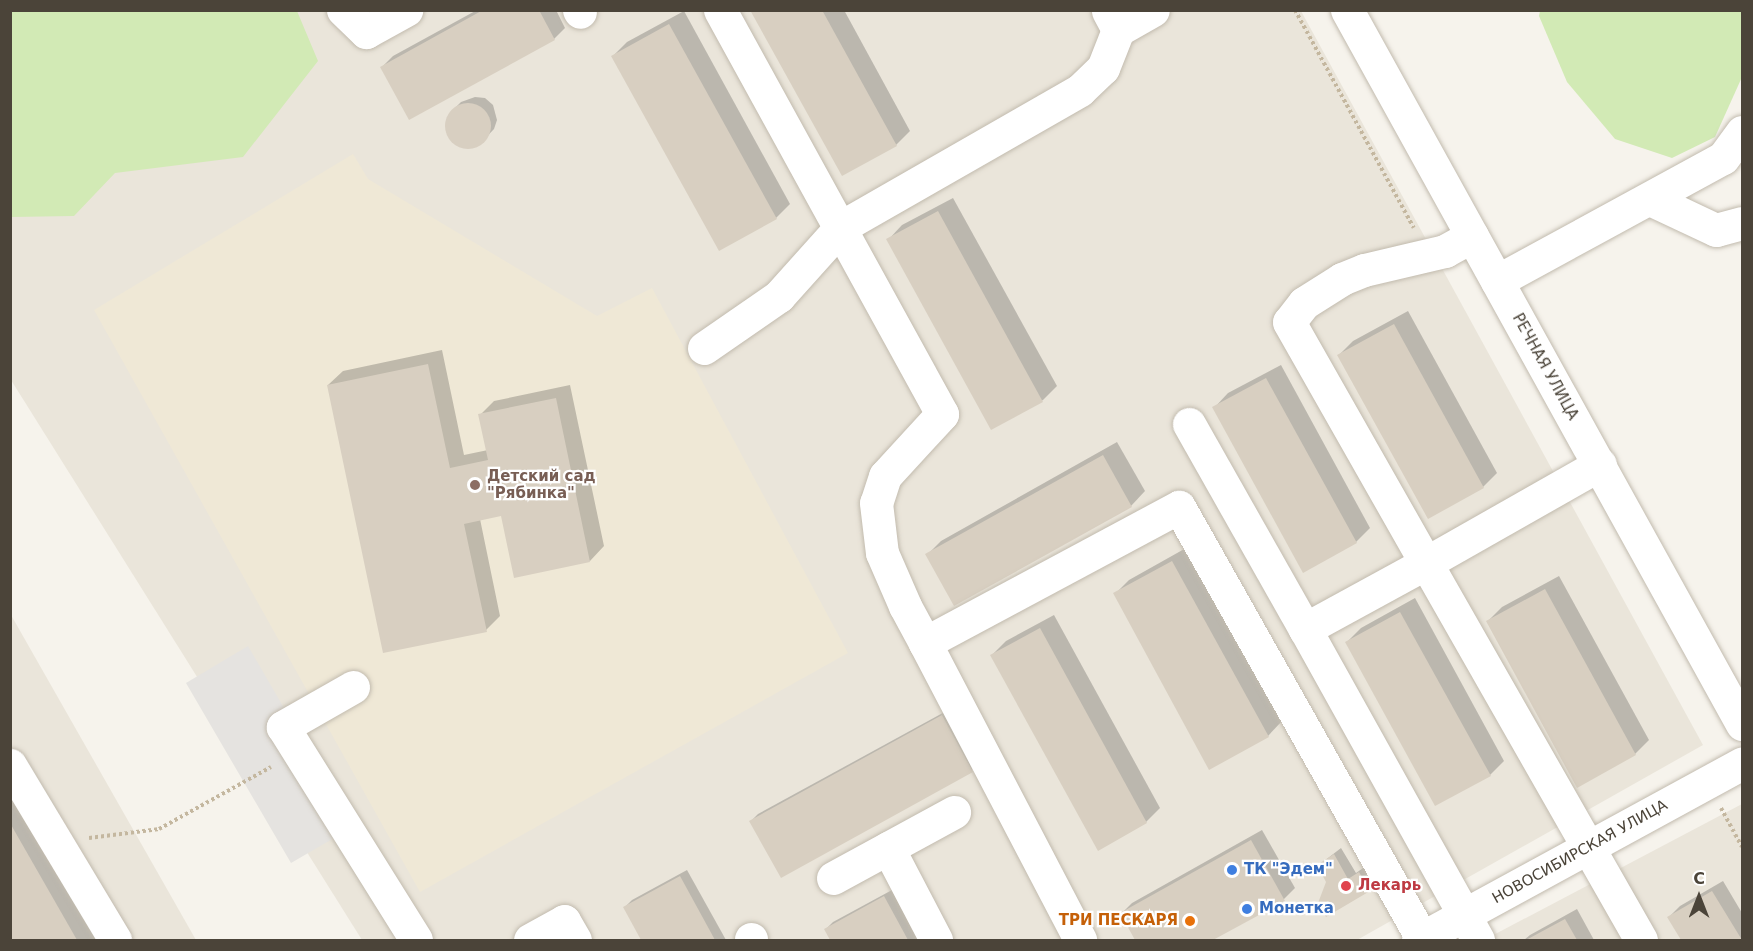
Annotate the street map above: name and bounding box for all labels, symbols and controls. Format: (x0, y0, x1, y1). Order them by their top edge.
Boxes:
street label: РЕЧНАЯ УЛИЦА (1508, 311, 1582, 423)
place label: Детский сад "Рябинка" (487, 467, 596, 502)
marker: Детский сад "Рябинка" (468, 478, 482, 492)
street label: НОВОСИБИРСКАЯ УЛИЦА (1489, 796, 1671, 908)
place label: ТК "Эдем" (1244, 861, 1333, 879)
marker: ТК "Эдем" (1225, 863, 1239, 877)
north arrow (1669, 867, 1729, 927)
text: С (1693, 869, 1705, 888)
place label: Лекарь (1358, 877, 1421, 895)
marker: Лекарь (1339, 879, 1353, 893)
place label: Монетка (1259, 900, 1334, 918)
marker: Монетка (1240, 902, 1254, 916)
place label: ТРИ ПЕСКАРЯ (1059, 912, 1178, 930)
marker: ТРИ ПЕСКАРЯ (1183, 914, 1197, 928)

